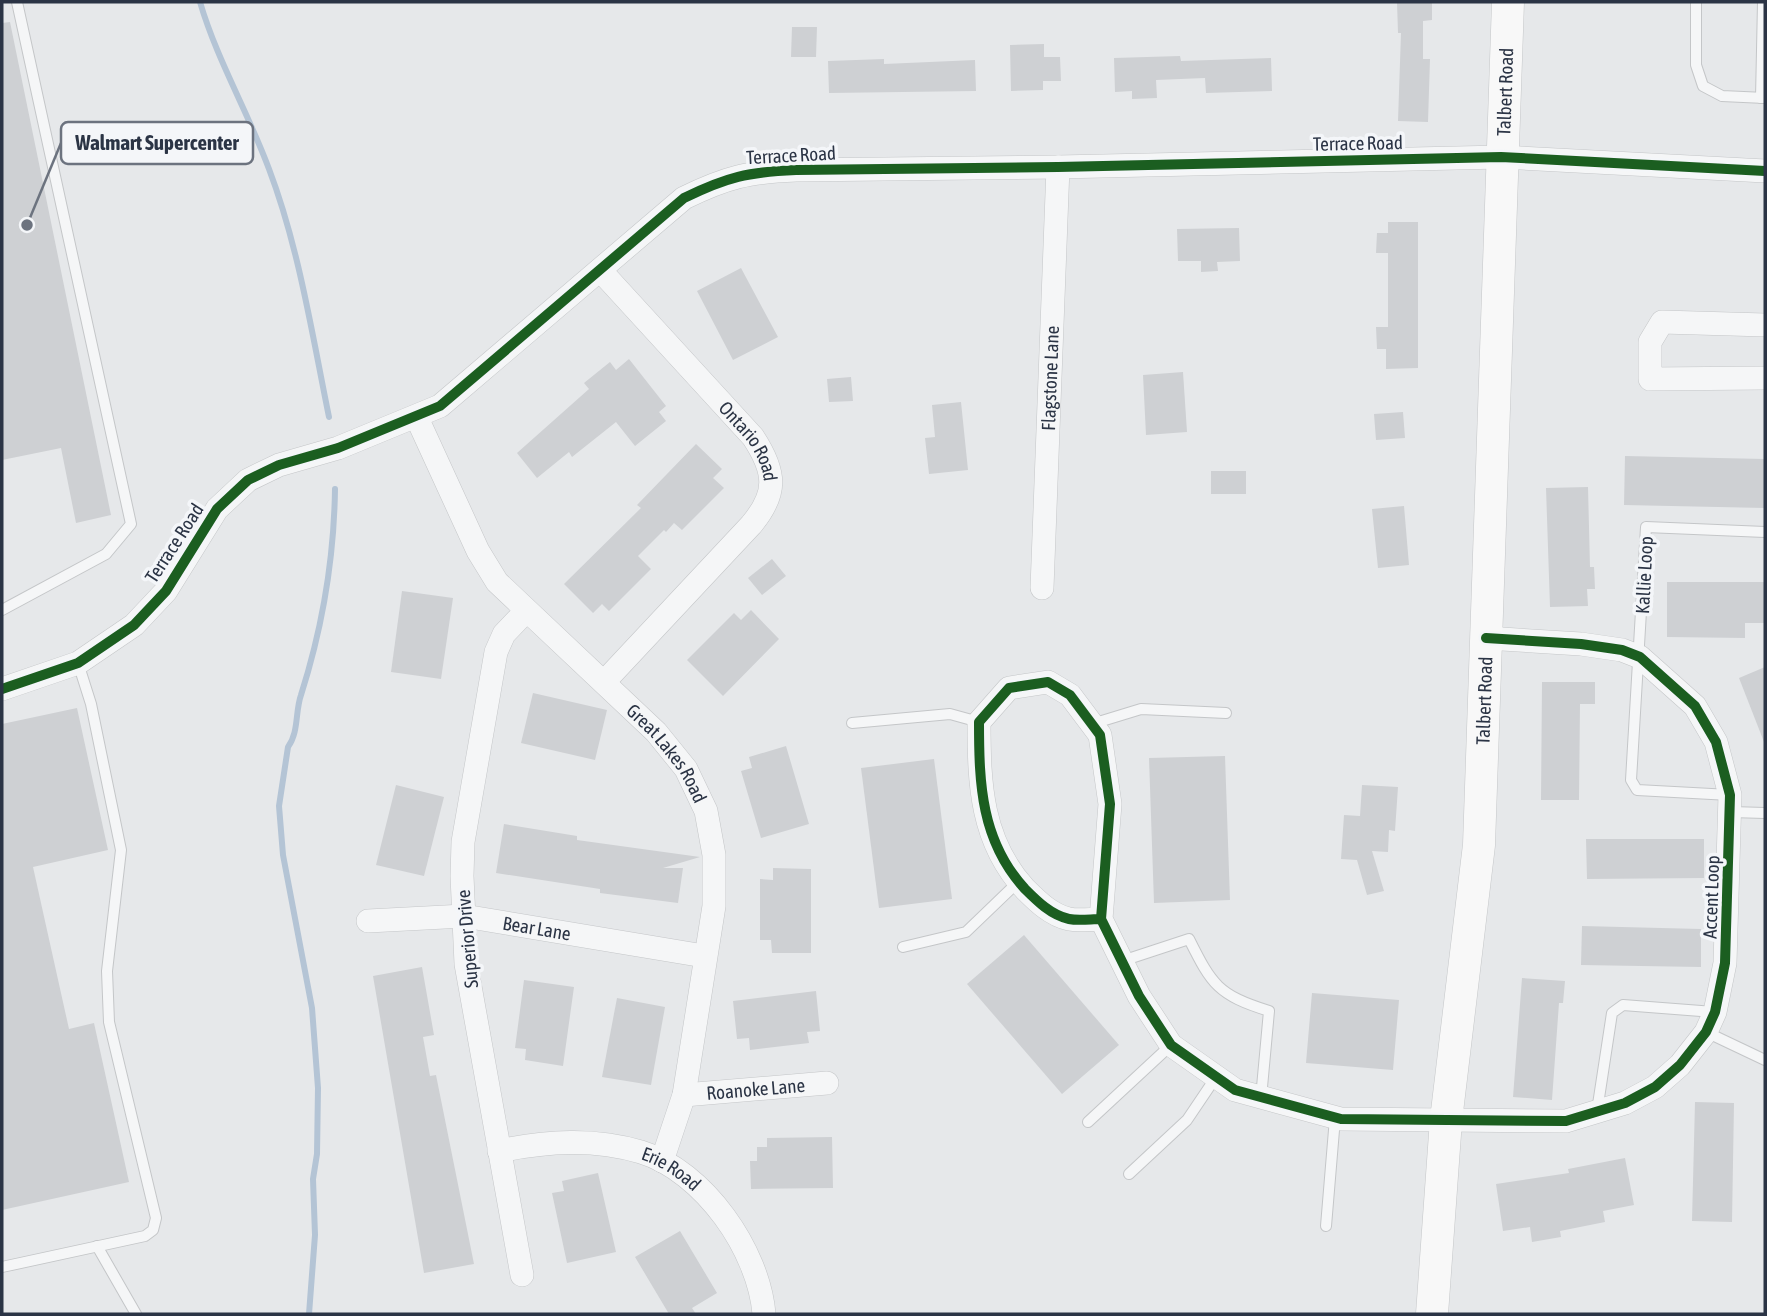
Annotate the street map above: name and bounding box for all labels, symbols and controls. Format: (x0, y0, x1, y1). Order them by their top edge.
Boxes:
street label: Talbert Road (1492, 47, 1517, 136)
callout: Walmart Supercenter (61, 122, 253, 164)
text: Walmart Supercenter (74, 130, 240, 154)
street label: Terrace Road (1313, 131, 1403, 155)
street label: Terrace Road (745, 142, 837, 168)
street label: Flagstone Lane (1037, 325, 1063, 431)
street label: Ontario Road (715, 397, 782, 482)
street label: Terrace Road (140, 499, 208, 587)
street label: Kallie Loop (1631, 536, 1657, 614)
street label: Talbert Road (1471, 656, 1496, 745)
street label: Great Lakes Road (622, 699, 711, 806)
street label: Accent Loop (1699, 855, 1723, 939)
street label: Superior Drive (452, 889, 482, 989)
street label: Bear Lane (501, 912, 573, 945)
street label: Roanoke Lane (706, 1074, 806, 1104)
street label: Erie Road (639, 1142, 705, 1195)

